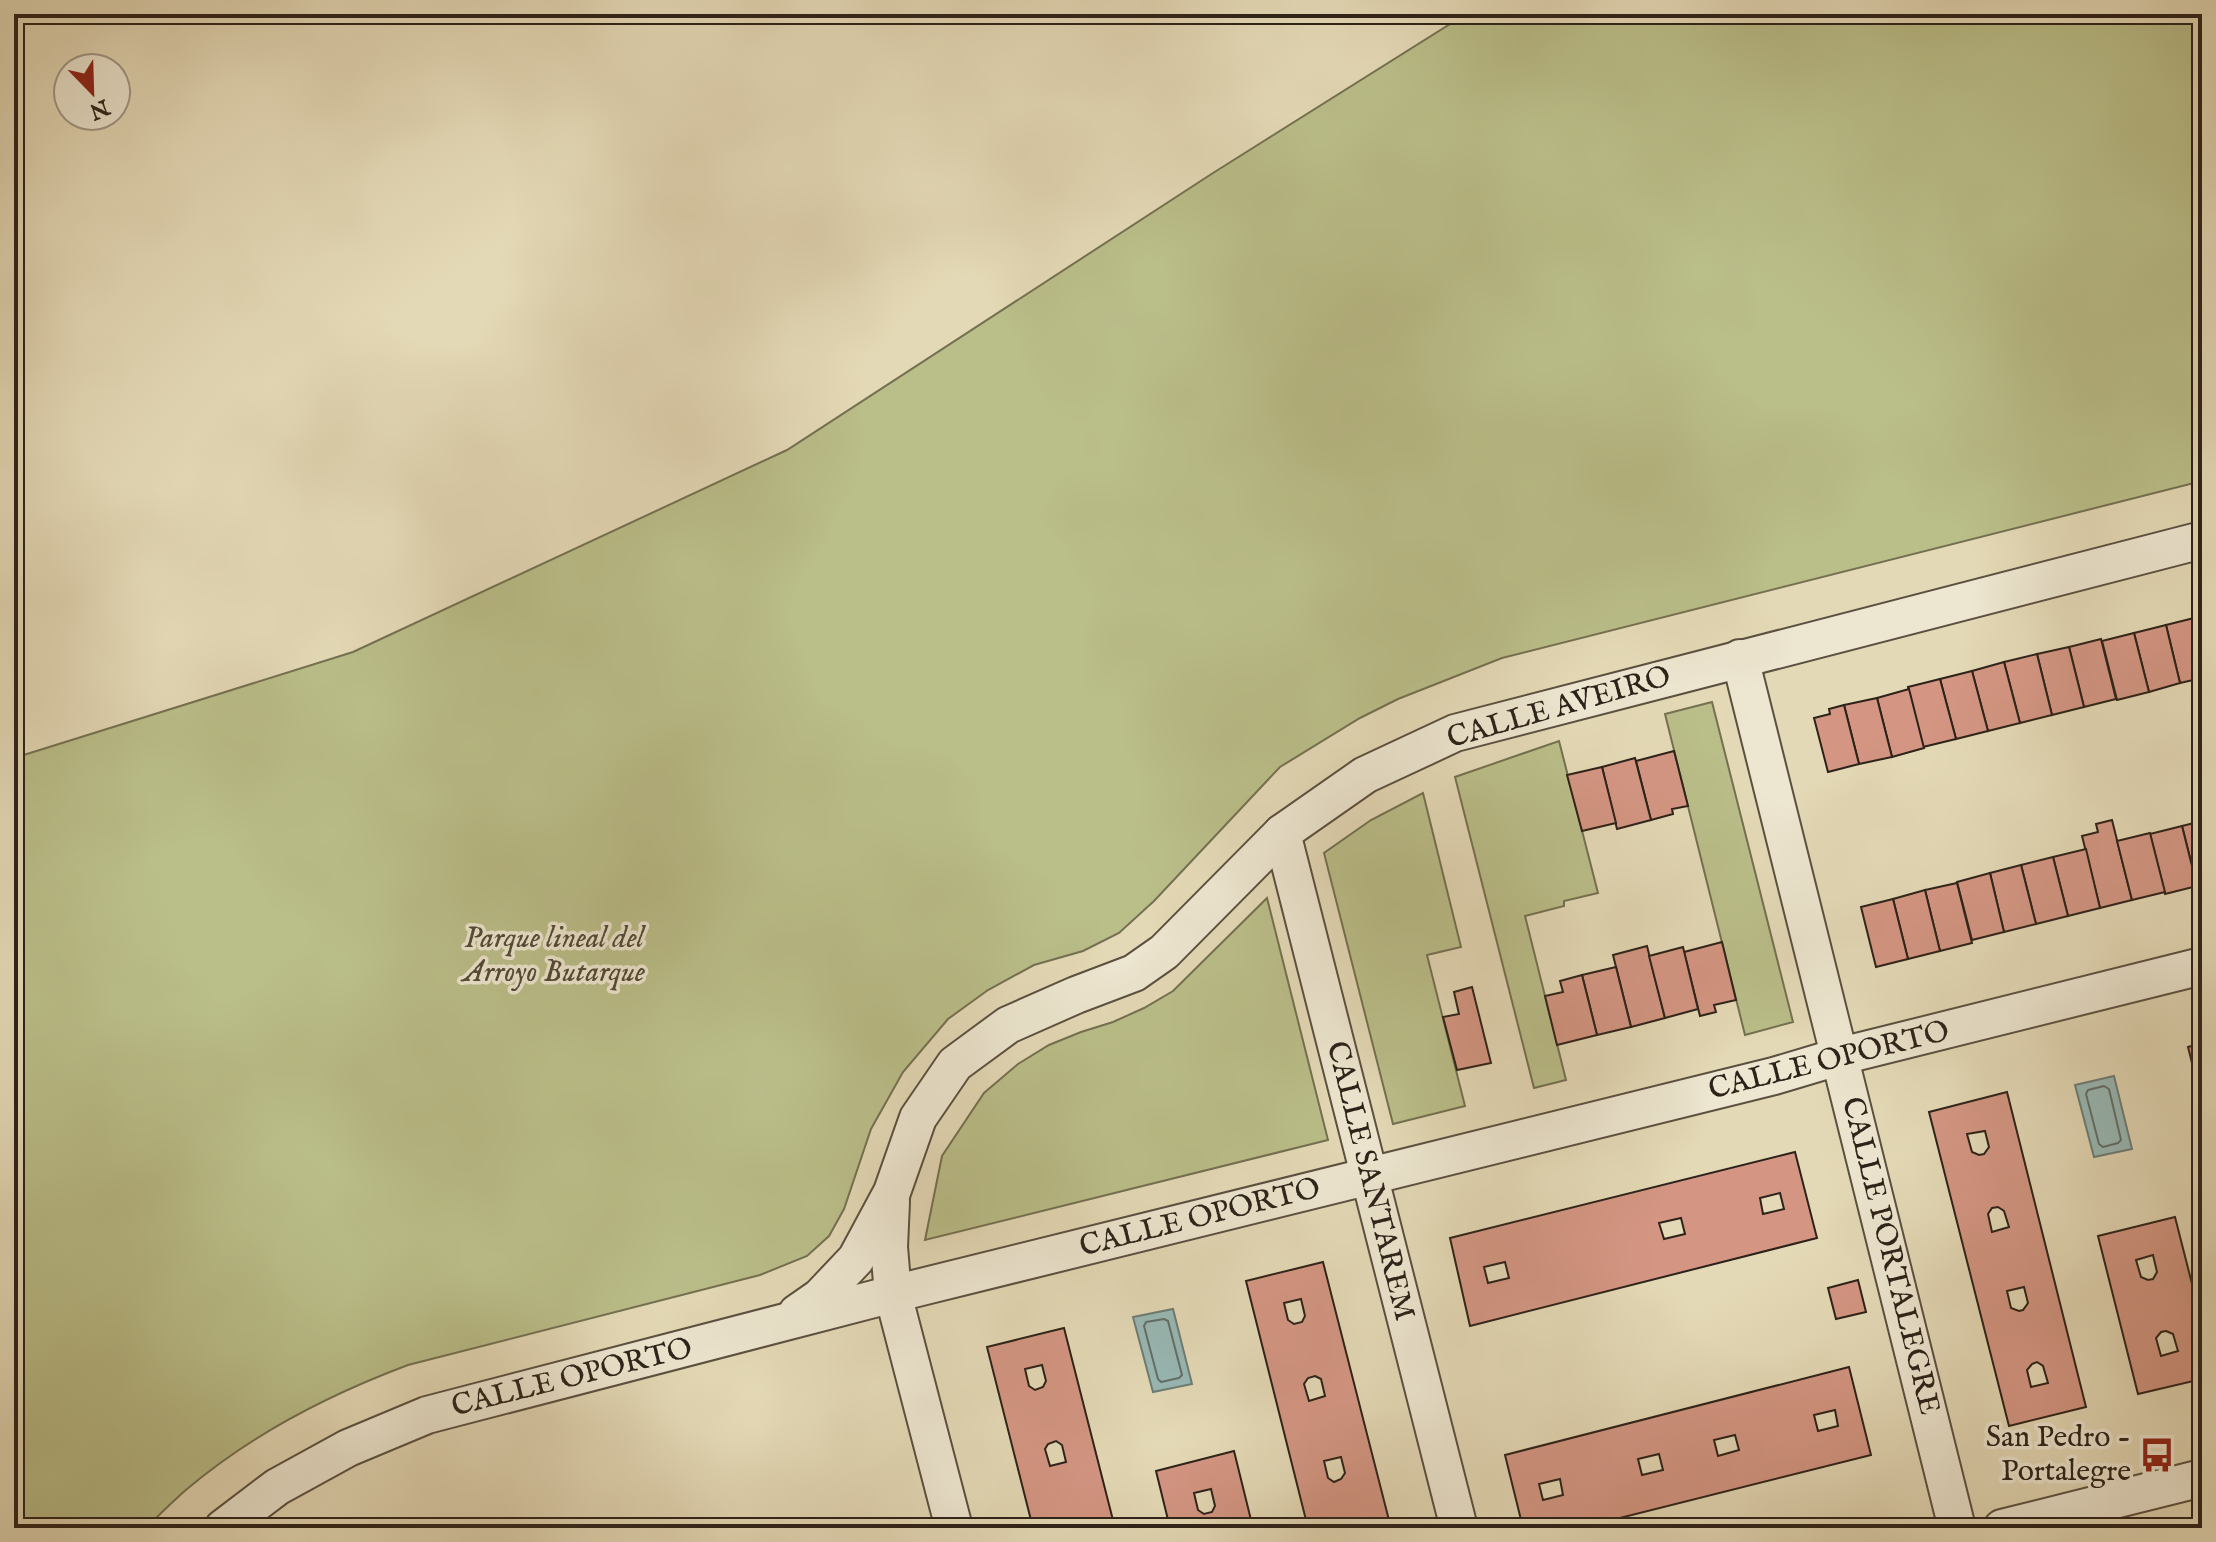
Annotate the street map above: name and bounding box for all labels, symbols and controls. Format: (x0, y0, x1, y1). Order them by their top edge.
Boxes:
north arrow (52, 52, 132, 132)
text: N (85, 92, 114, 125)
street label: CALLE AVEIRO (1443, 658, 1675, 758)
park label: Parque lineal del Arroyo Butarque (460, 920, 647, 992)
street label: CALLE OPORTO (1705, 1013, 1953, 1109)
street label: CALLE SANTAREM (1317, 1038, 1423, 1324)
street label: CALLE PORTALEGRE (1832, 1093, 1948, 1419)
street label: CALLE OPORTO (1076, 1170, 1324, 1266)
street label: CALLE OPORTO (448, 1330, 696, 1426)
place label: San Pedro - Portalegre (1986, 1419, 2131, 1491)
bus stop icon: San Pedro - Portalegre (2138, 1436, 2176, 1474)

